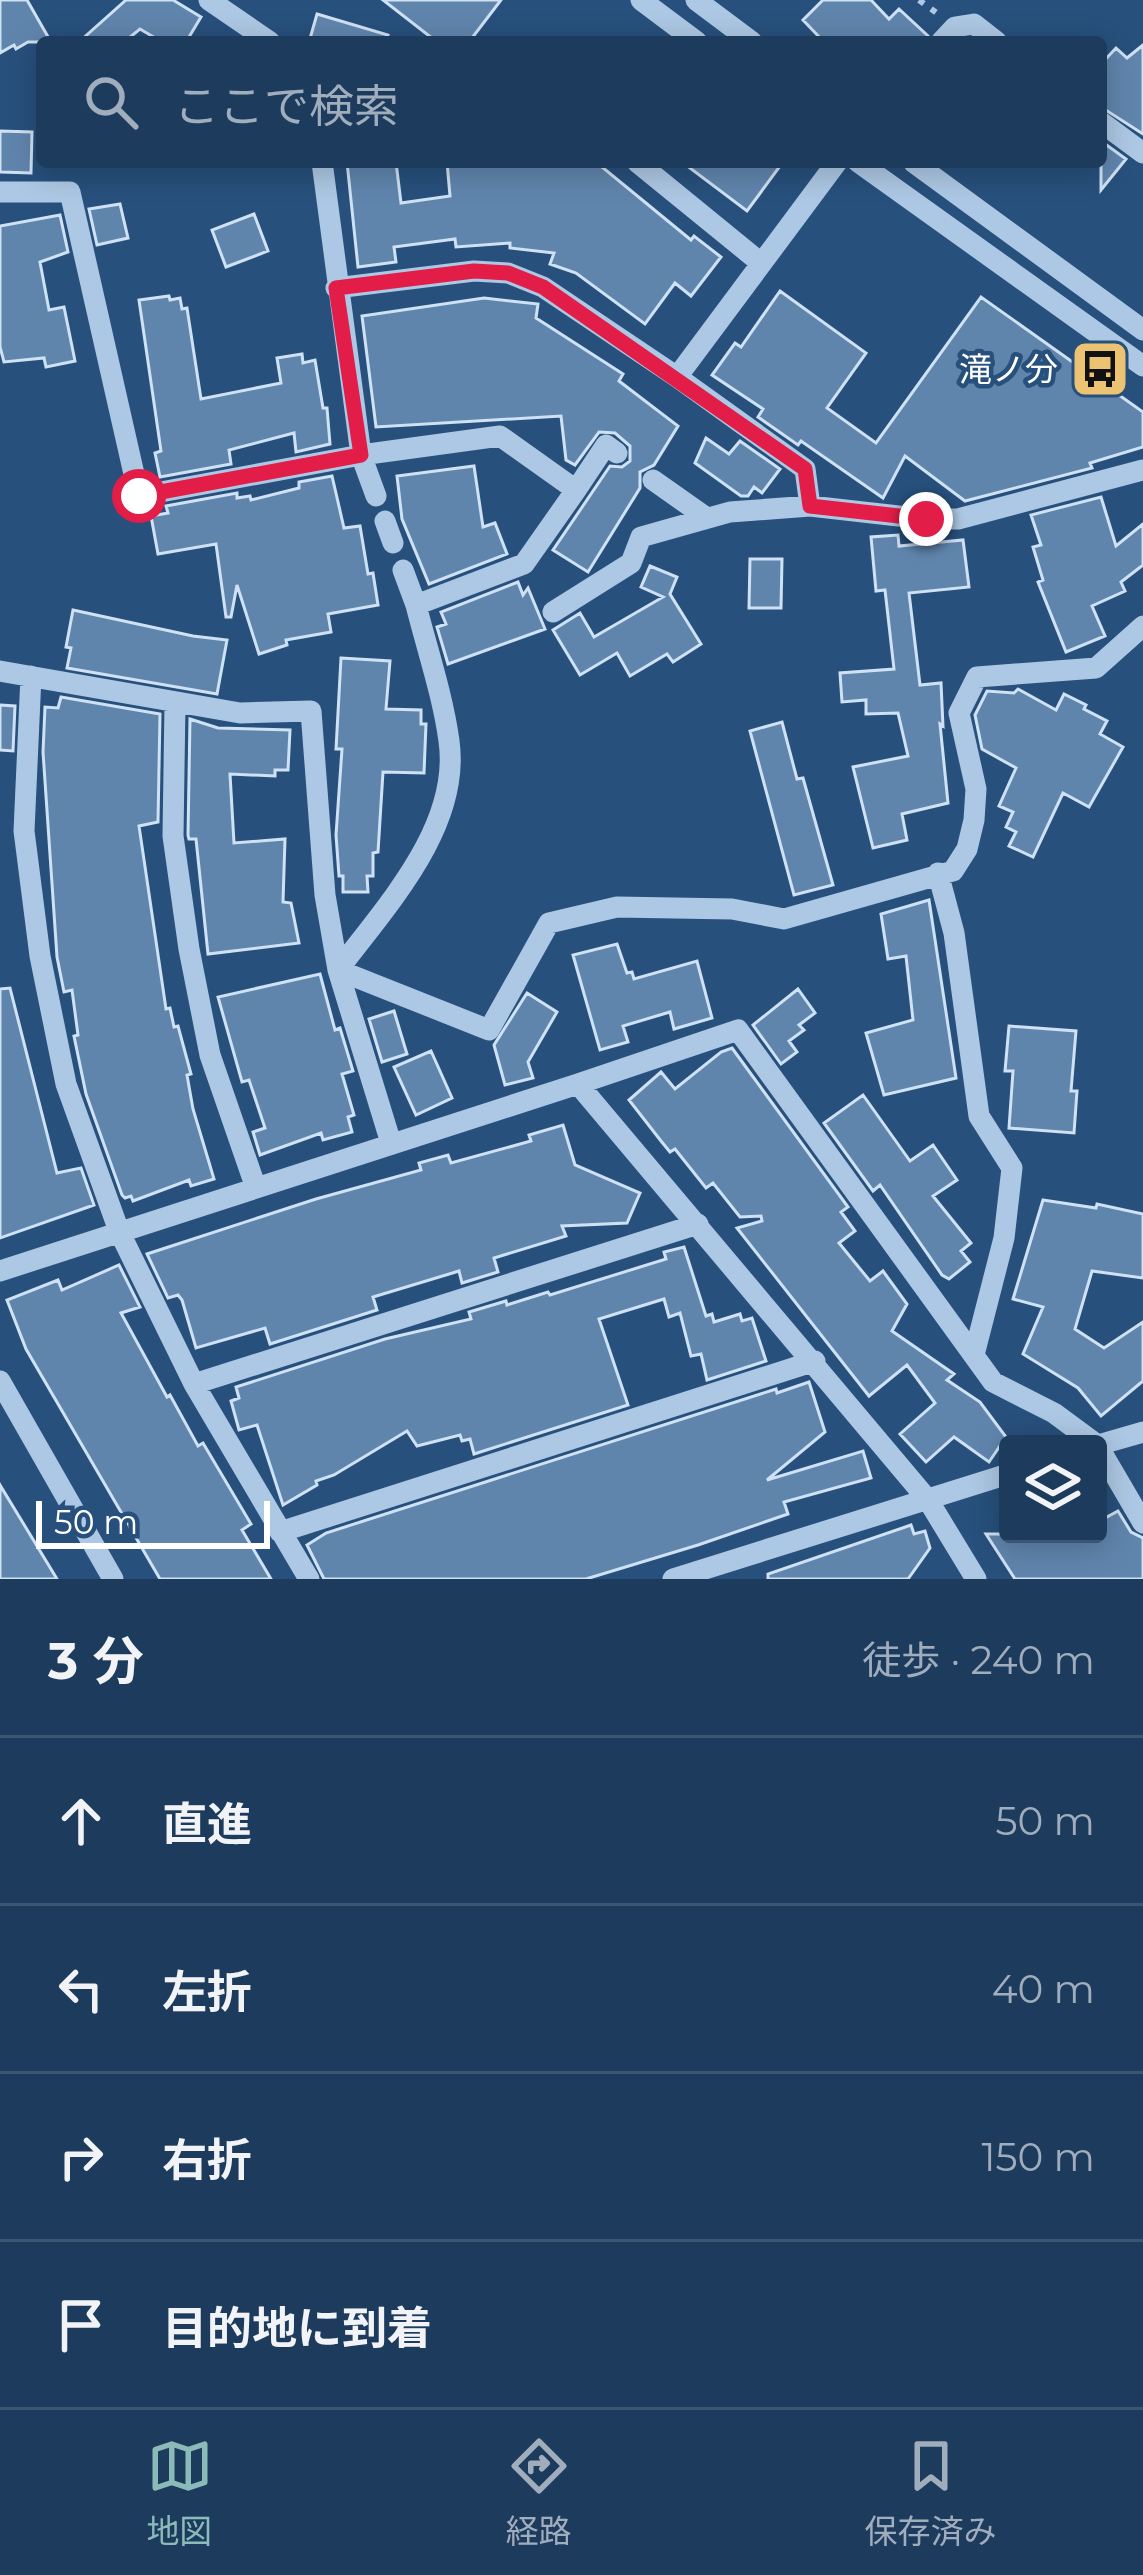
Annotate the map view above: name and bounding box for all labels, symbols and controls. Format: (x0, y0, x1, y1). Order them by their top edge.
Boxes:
search box (36, 36, 1107, 168)
icon: search (78, 69, 144, 135)
text: ここで検索 (174, 78, 399, 133)
bus stop icon: 滝ノ分 (1069, 338, 1131, 400)
place label: 滝ノ分 (959, 349, 1058, 389)
route start (112, 469, 166, 523)
route end (899, 492, 953, 546)
map controls (999, 1435, 1107, 1543)
button: layers (999, 1435, 1107, 1543)
scale bar (36, 1495, 270, 1548)
text: 50 m (54, 1502, 138, 1542)
text: 3 分 (48, 1630, 144, 1692)
text: 徒歩 · 240 m (862, 1636, 1095, 1684)
icon: ahead (48, 1788, 114, 1854)
text: 直進 (162, 1796, 252, 1851)
text: 50 m (996, 1797, 1095, 1845)
icon: left (48, 1956, 114, 2022)
text: 左折 (162, 1964, 252, 2019)
text: 40 m (992, 1965, 1095, 2013)
icon: right (48, 2124, 114, 2190)
text: 右折 (162, 2132, 252, 2187)
text: 150 m (981, 2133, 1095, 2181)
icon: arrive (48, 2292, 114, 2358)
text: 目的地に到着 (162, 2300, 432, 2355)
tab: 地図 (147, 2433, 213, 2553)
tab: 経路 (506, 2433, 572, 2553)
tab: 保存済み (865, 2433, 997, 2553)

